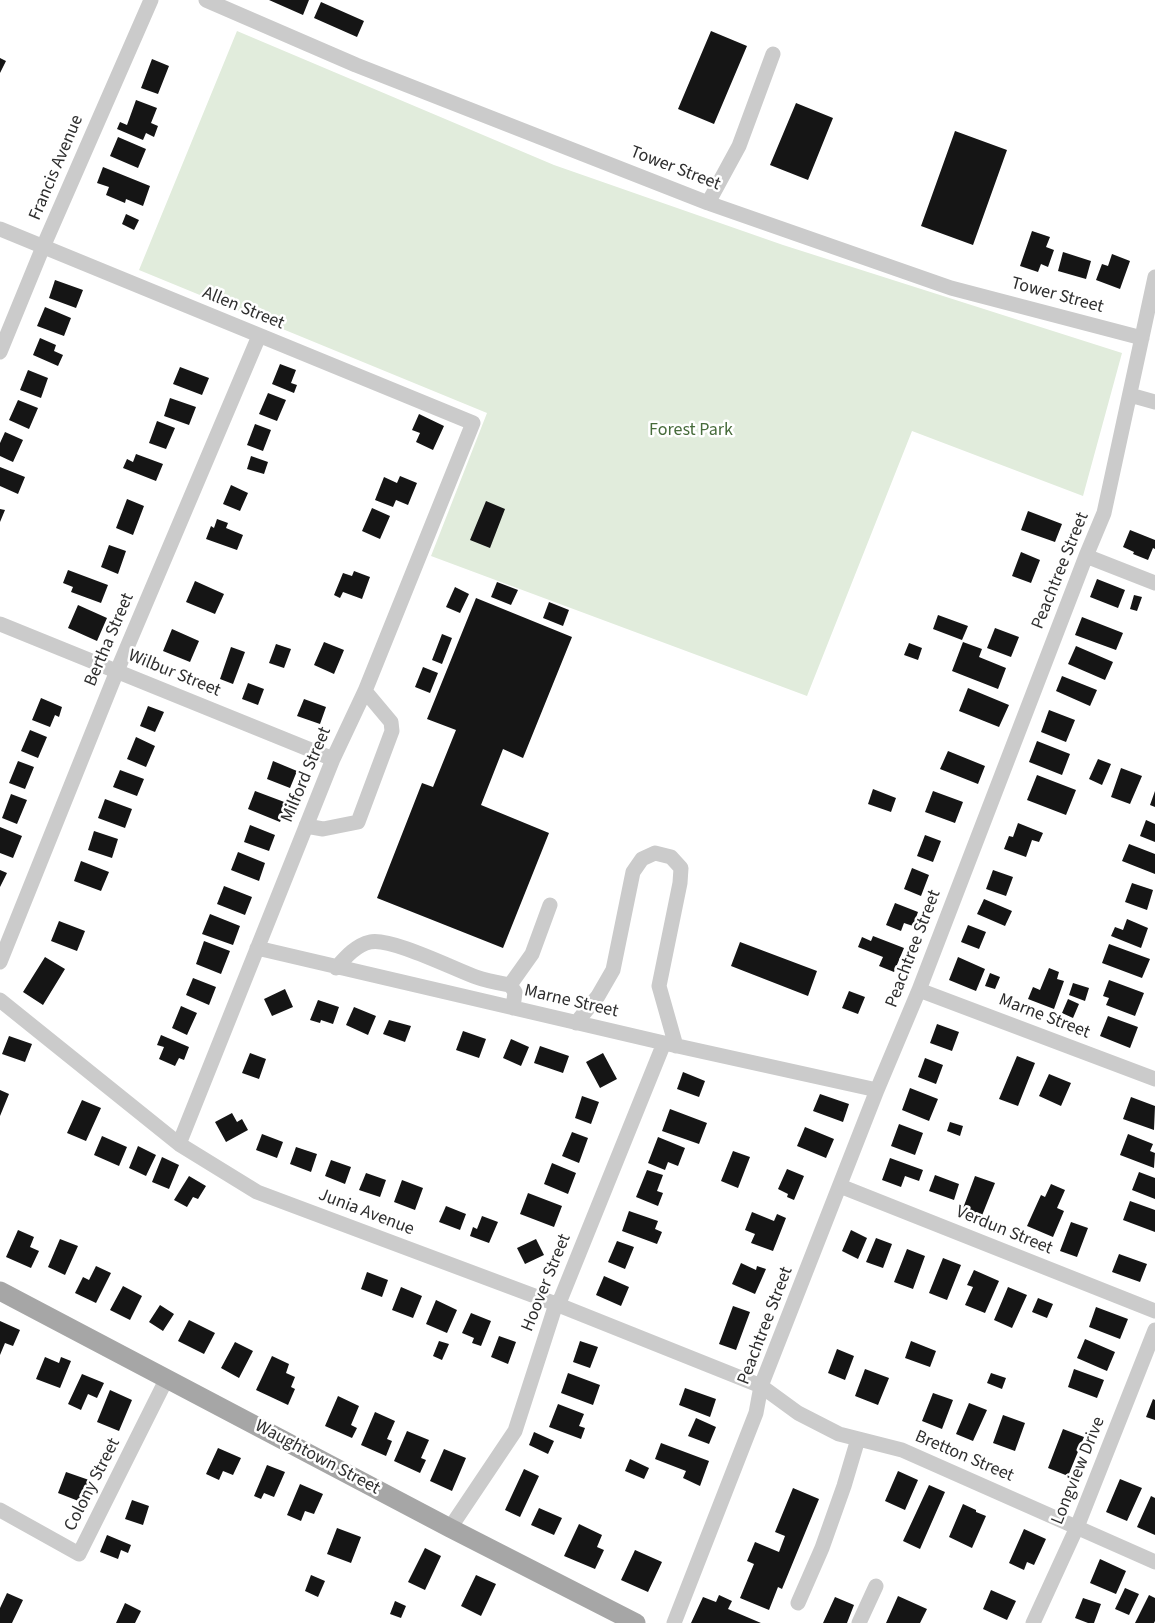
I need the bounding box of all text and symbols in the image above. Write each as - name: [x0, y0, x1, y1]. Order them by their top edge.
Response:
- street label: Francis Avenue: [25, 112, 89, 224]
- street label: Tower Street: [627, 142, 723, 196]
- street label: Tower Street: [1008, 273, 1106, 319]
- street label: Allen Street: [199, 283, 287, 335]
- park label: Forest Park: [649, 420, 733, 442]
- street label: Peachtree Street: [1028, 509, 1094, 633]
- street label: Bertha Street: [81, 590, 139, 690]
- street label: Wilbur Street: [125, 646, 223, 702]
- street label: Milford Street: [277, 724, 337, 826]
- street label: Peachtree Street: [882, 887, 946, 1011]
- street label: Marne Street: [522, 981, 620, 1023]
- street label: Marne Street: [995, 990, 1093, 1044]
- street label: Junia Avenue: [315, 1185, 417, 1241]
- street label: Verdun Street: [953, 1202, 1055, 1260]
- street label: Hoover Street: [518, 1231, 576, 1335]
- street label: Peachtree Street: [734, 1264, 798, 1388]
- street label: Longview Drive: [1048, 1414, 1110, 1528]
- street label: Waughtown Street: [251, 1416, 383, 1500]
- street label: Bretton Street: [911, 1426, 1017, 1488]
- street label: Colony Street: [60, 1435, 126, 1535]

